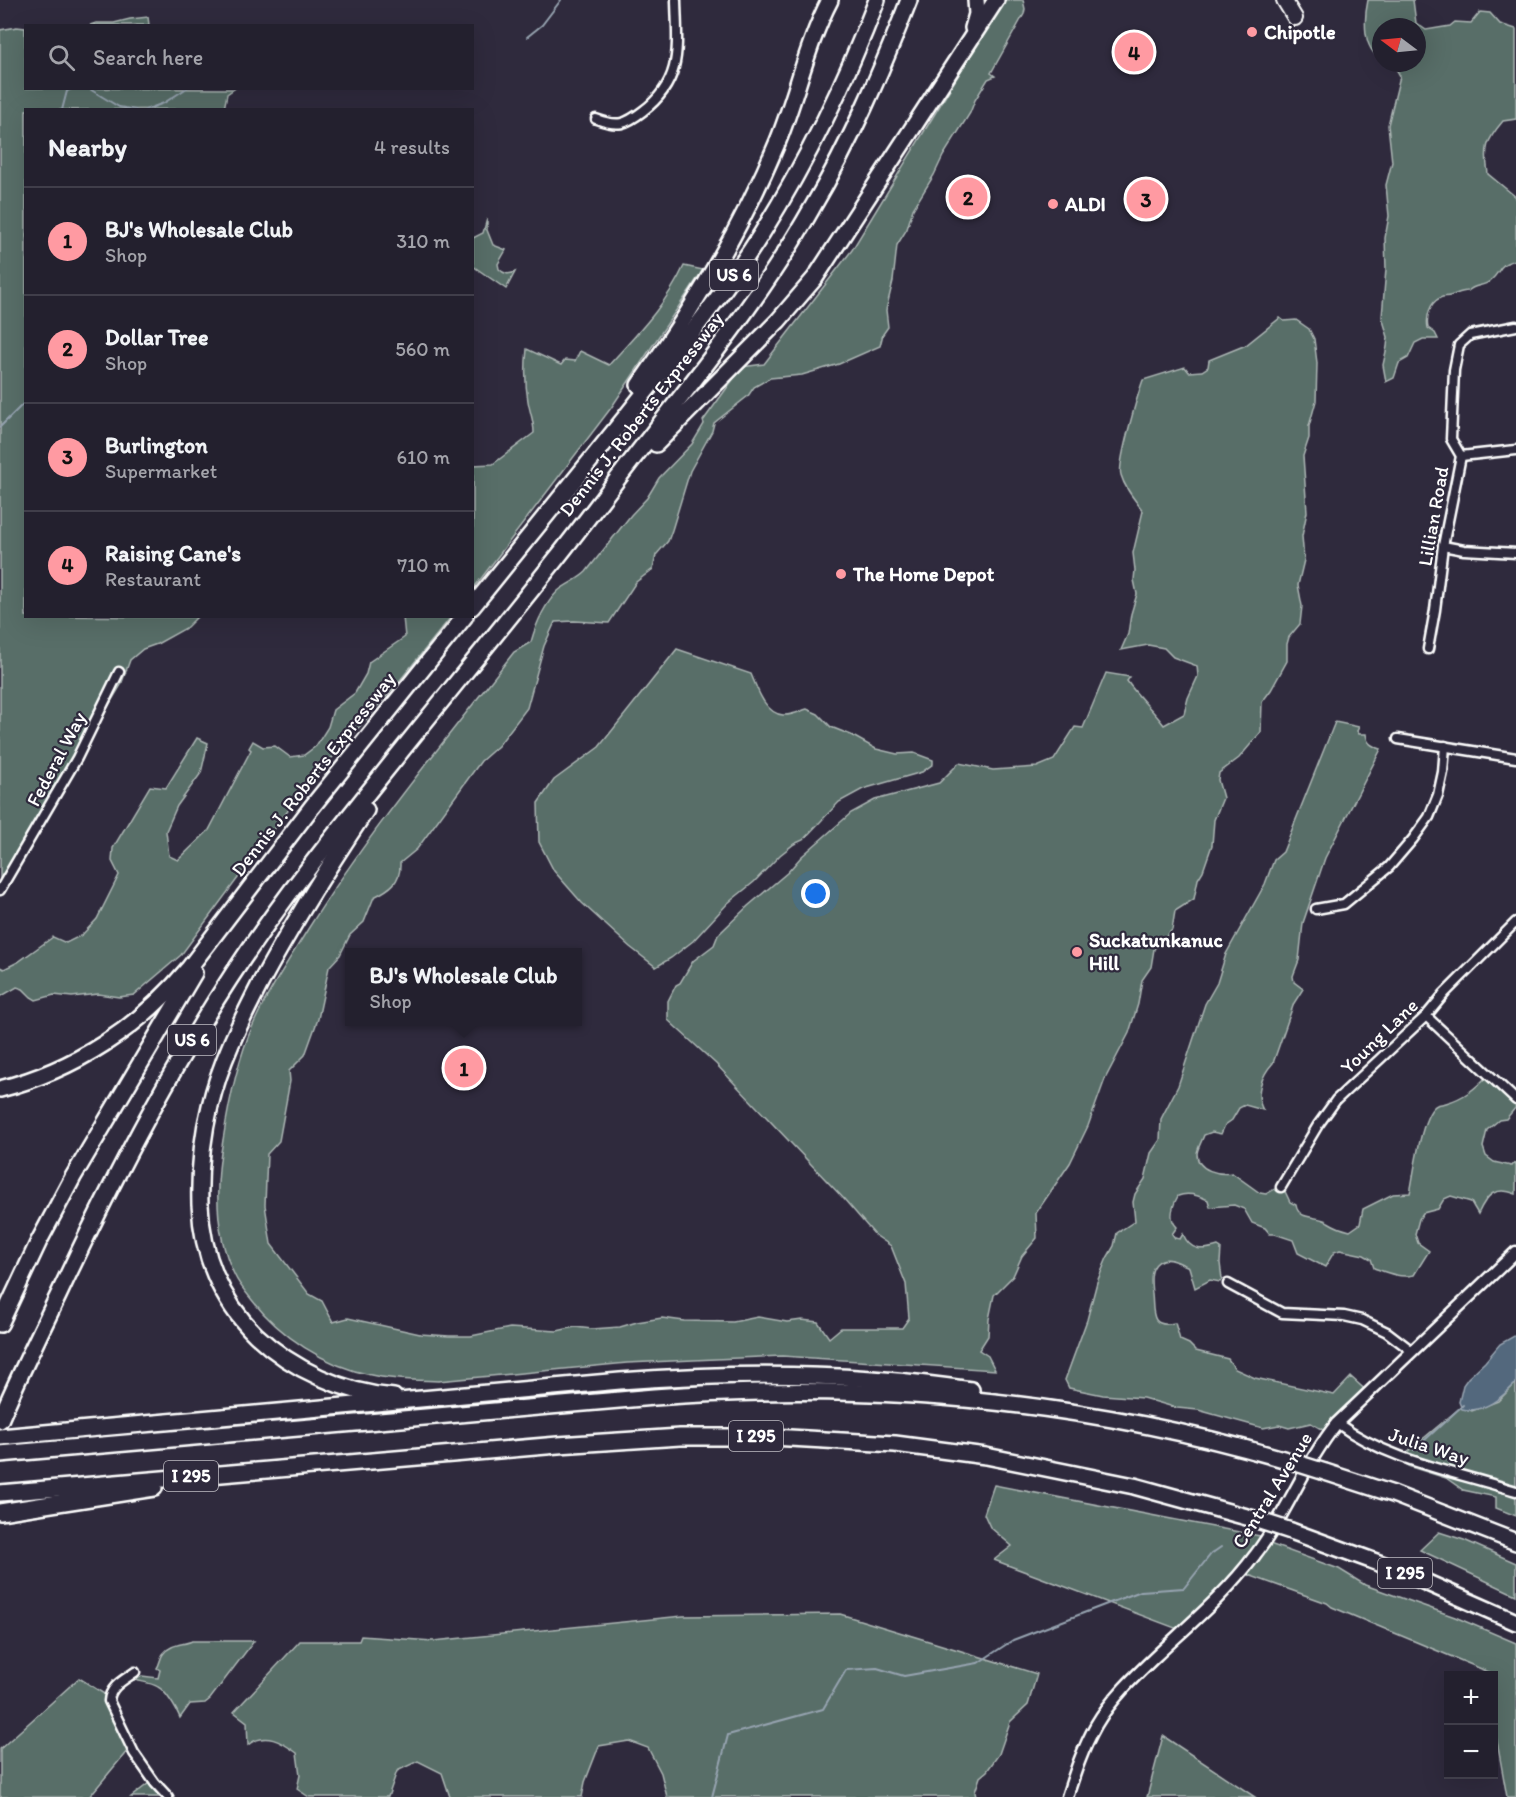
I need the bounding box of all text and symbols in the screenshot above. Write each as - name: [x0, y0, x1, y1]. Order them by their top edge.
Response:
- north arrow: [1372, 18, 1426, 72]
- place label: Chipotle: [1264, 20, 1336, 45]
- search box: [24, 24, 474, 90]
- marker: Chipotle: [1245, 25, 1259, 39]
- pin: 4: [1114, 29, 1154, 74]
- icon: search: [45, 41, 78, 74]
- text: Search here: [93, 44, 203, 71]
- text: Nearby: [48, 131, 127, 163]
- text: 4 results: [374, 135, 450, 159]
- pin: 2: [948, 174, 988, 220]
- pin: 3: [1126, 176, 1166, 222]
- place label: ALDI: [1064, 192, 1106, 216]
- marker: ALDI: [1046, 197, 1060, 211]
- text: BJ's Wholesale Club: [105, 216, 293, 243]
- text: 1: [63, 229, 72, 253]
- text: 310 m: [396, 229, 450, 253]
- text: Shop: [105, 243, 147, 267]
- road number: US 6: [710, 260, 758, 290]
- street label: Dennis J. Roberts Expressway: [554, 307, 729, 521]
- text: Dollar Tree: [105, 324, 208, 351]
- text: 2: [62, 337, 73, 361]
- text: 560 m: [395, 337, 450, 361]
- text: Shop: [105, 351, 147, 375]
- text: Burlington: [105, 432, 208, 459]
- text: 3: [62, 445, 73, 469]
- text: 610 m: [397, 445, 450, 469]
- text: Supermarket: [105, 459, 217, 483]
- street label: Lillian Road: [1412, 464, 1454, 568]
- text: Raising Cane's: [105, 540, 241, 567]
- text: 4: [61, 553, 74, 577]
- text: 710 m: [397, 553, 450, 577]
- place label: The Home Depot: [852, 562, 995, 587]
- text: Restaurant: [105, 567, 201, 591]
- marker: The Home Depot: [834, 567, 848, 581]
- street label: Dennis J. Roberts Expressway: [226, 667, 401, 881]
- street label: Federal Way: [21, 707, 91, 810]
- your location: [801, 879, 830, 908]
- place label: Suckatunkanuc Hill: [1089, 928, 1224, 975]
- marker: Suckatunkanuc Hill: [1070, 945, 1084, 959]
- popup: [345, 948, 582, 1026]
- text: BJ's Wholesale Club: [370, 962, 557, 989]
- text: Shop: [370, 989, 412, 1013]
- street label: Young Lane: [1335, 993, 1423, 1079]
- road number: US 6: [168, 1025, 216, 1055]
- pin: 1: [444, 1046, 484, 1090]
- road number: I 295: [729, 1421, 783, 1451]
- street label: Julia Way: [1386, 1422, 1473, 1470]
- street label: Central Avenue: [1227, 1427, 1317, 1553]
- road number: I 295: [164, 1461, 218, 1491]
- road number: I 295: [1378, 1558, 1432, 1588]
- map controls: [1444, 1671, 1498, 1779]
- button: +: [1444, 1671, 1498, 1725]
- button: −: [1444, 1725, 1498, 1779]

